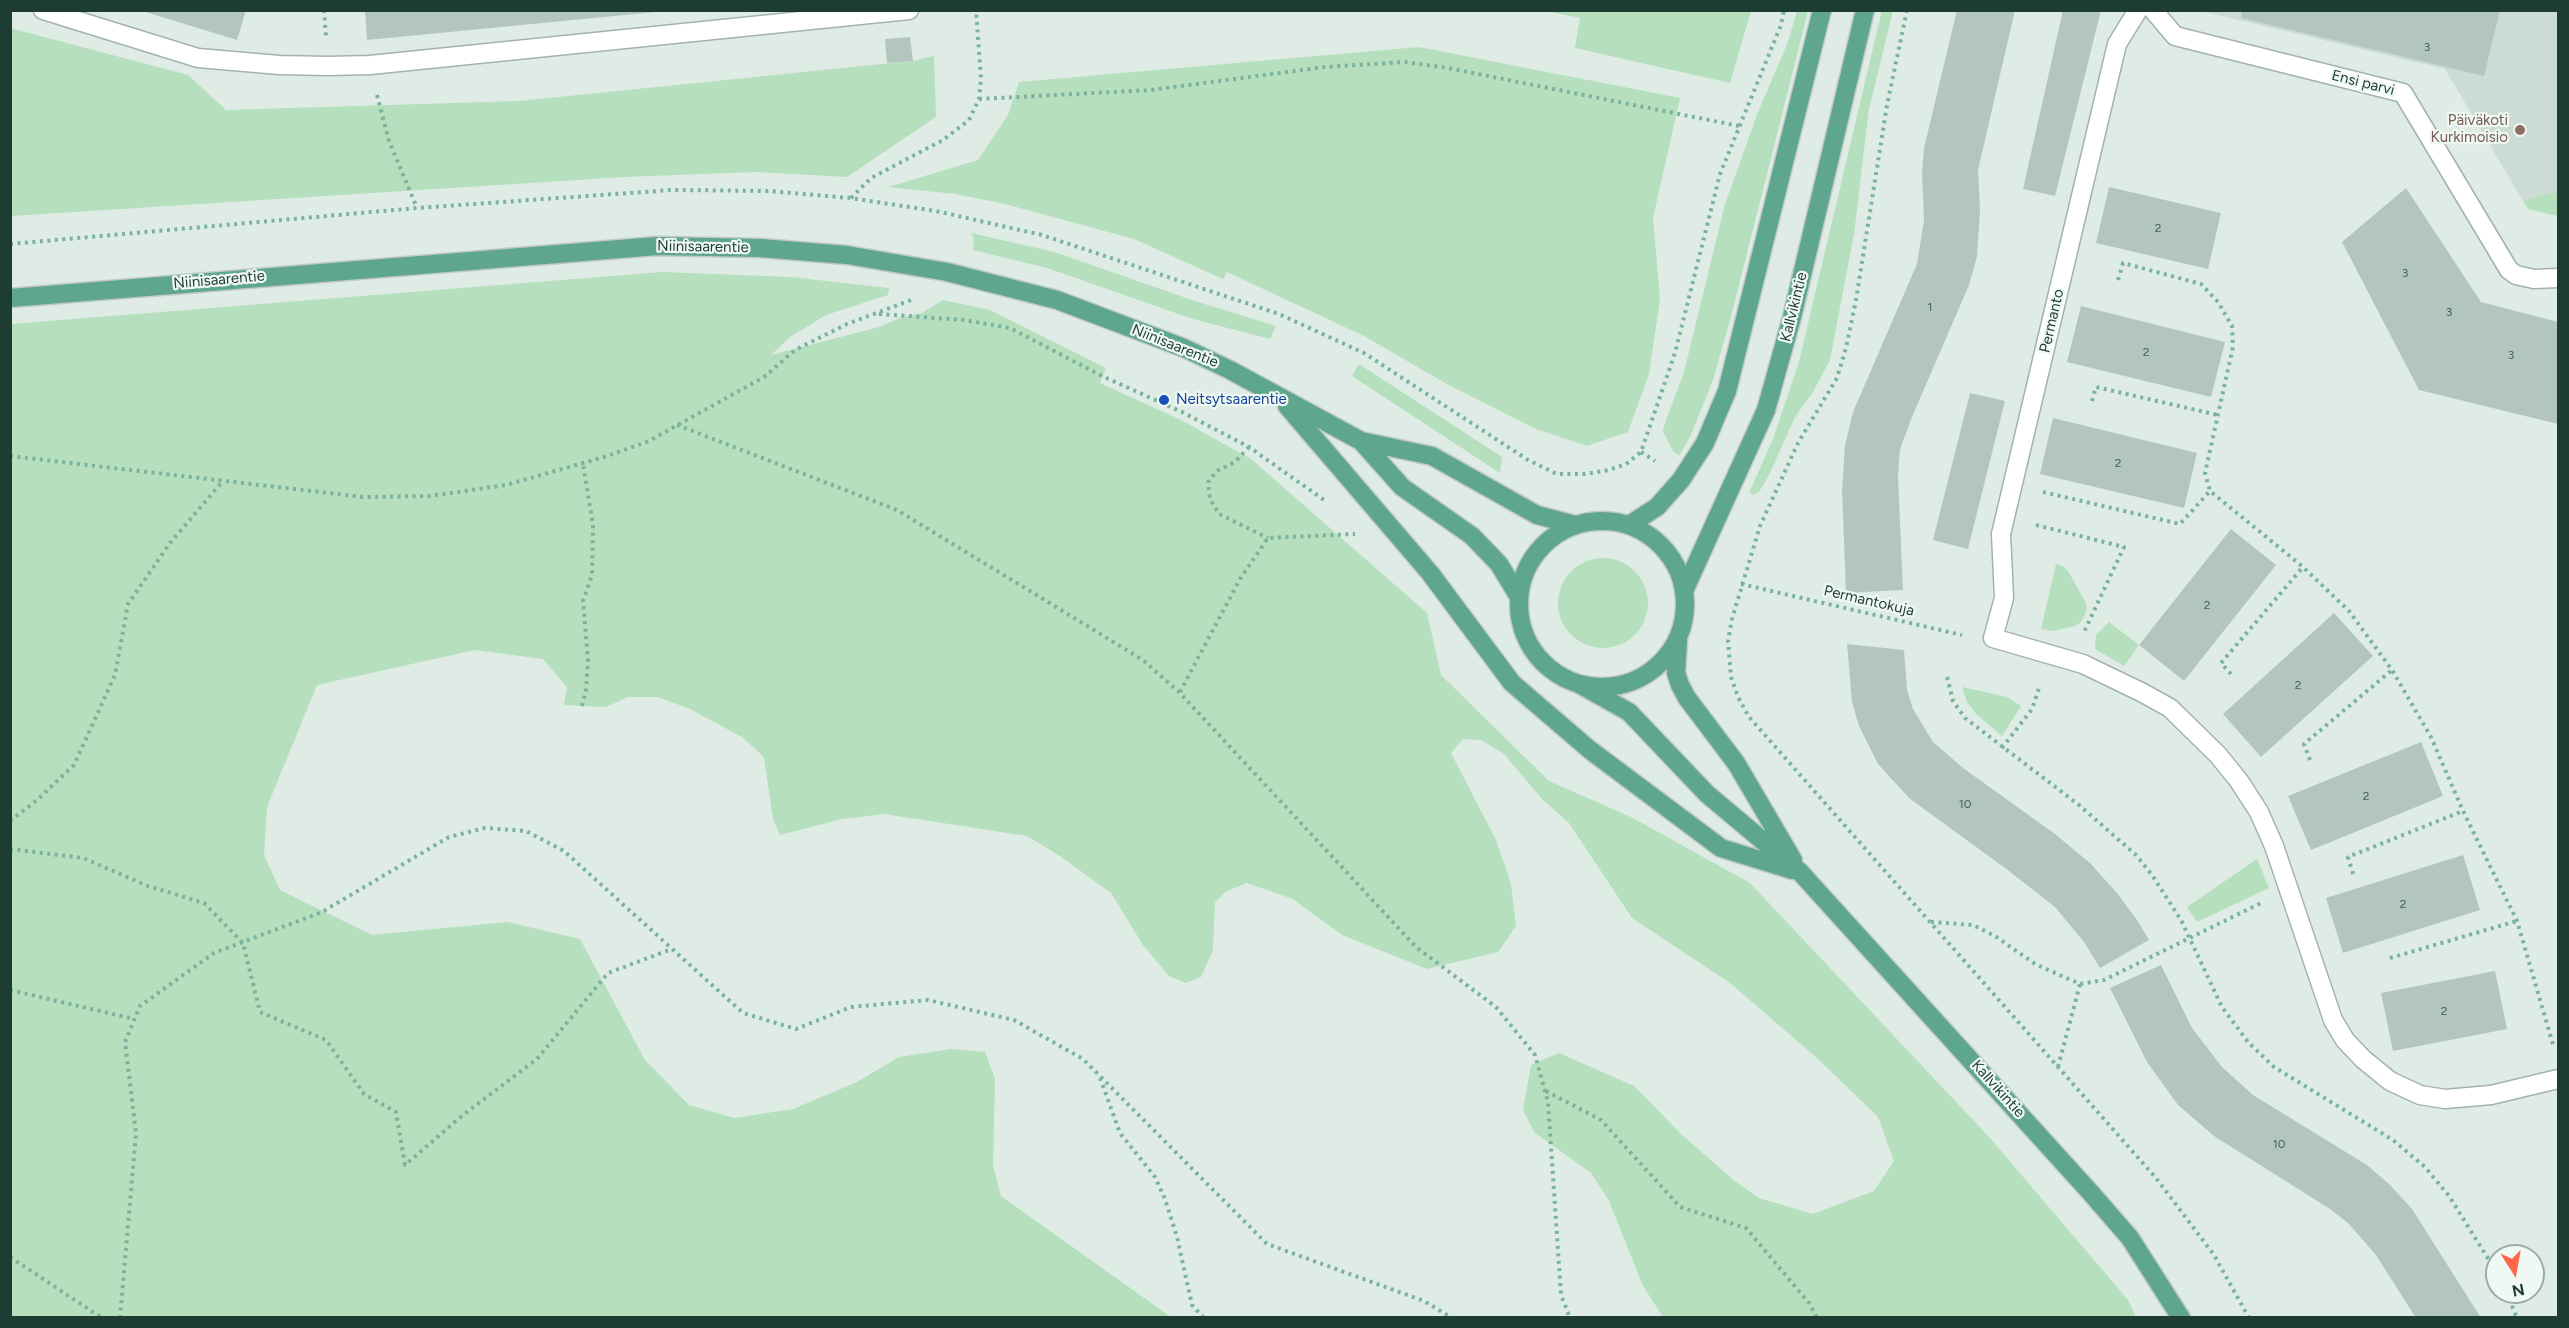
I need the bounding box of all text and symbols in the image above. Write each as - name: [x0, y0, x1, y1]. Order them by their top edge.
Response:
- house number: 3: [2424, 40, 2430, 54]
- street label: Ensi parvi: [2330, 66, 2396, 100]
- place label: Päiväkoti Kurkimoisio: [2431, 112, 2508, 147]
- marker: Päiväkoti Kurkimoisio: [2513, 123, 2527, 137]
- house number: 2: [2155, 221, 2161, 235]
- street label: Niinisaarentie: [657, 237, 749, 257]
- house number: 3: [2402, 266, 2408, 280]
- street label: Niinisaarentie: [173, 267, 265, 293]
- street label: Kallvikintie: [1777, 270, 1811, 344]
- street label: Permanto: [2036, 287, 2068, 355]
- house number: 1: [1928, 300, 1932, 314]
- house number: 3: [2446, 305, 2452, 319]
- street label: Niinisaarentie: [1129, 320, 1221, 372]
- house number: 2: [2143, 345, 2149, 359]
- house number: 3: [2508, 348, 2514, 362]
- place label: Neitsytsaarentie: [1176, 391, 1287, 409]
- marker: Neitsytsaarentie: [1157, 393, 1171, 407]
- house number: 2: [2115, 456, 2121, 470]
- street label: Permantokuja: [1822, 582, 1916, 620]
- house number: 2: [2204, 598, 2210, 612]
- house number: 2: [2295, 678, 2301, 692]
- house number: 2: [2363, 789, 2369, 803]
- house number: 10: [1959, 797, 1971, 811]
- house number: 2: [2400, 897, 2406, 911]
- house number: 2: [2441, 1004, 2447, 1018]
- street label: Kallvikintie: [1968, 1057, 2028, 1121]
- house number: 10: [2273, 1137, 2285, 1151]
- north arrow: [2485, 1244, 2545, 1304]
- text: N: [2510, 1280, 2526, 1301]

